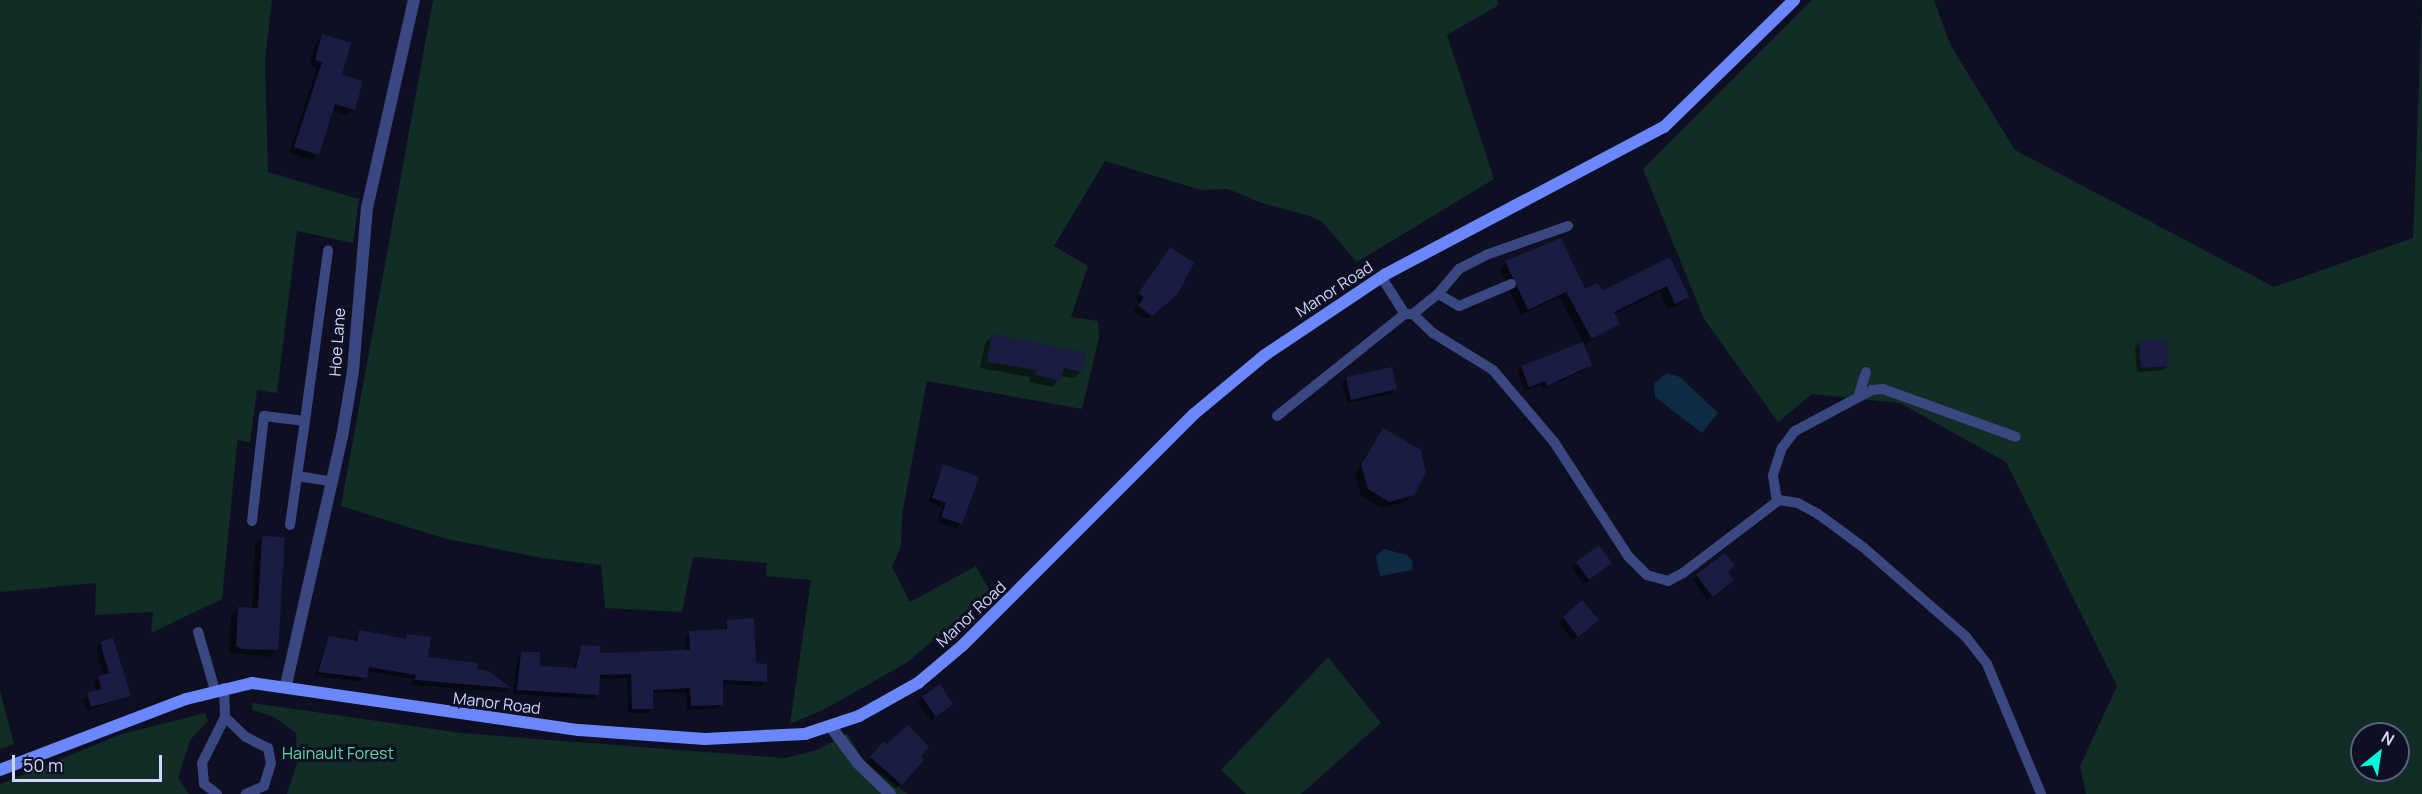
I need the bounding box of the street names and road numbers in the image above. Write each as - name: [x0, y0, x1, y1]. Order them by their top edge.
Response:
- street label: Manor Road: [1292, 257, 1376, 321]
- street label: Hoe Lane: [325, 307, 349, 377]
- street label: Manor Road: [932, 577, 1010, 651]
- street label: Manor Road: [452, 688, 542, 718]

